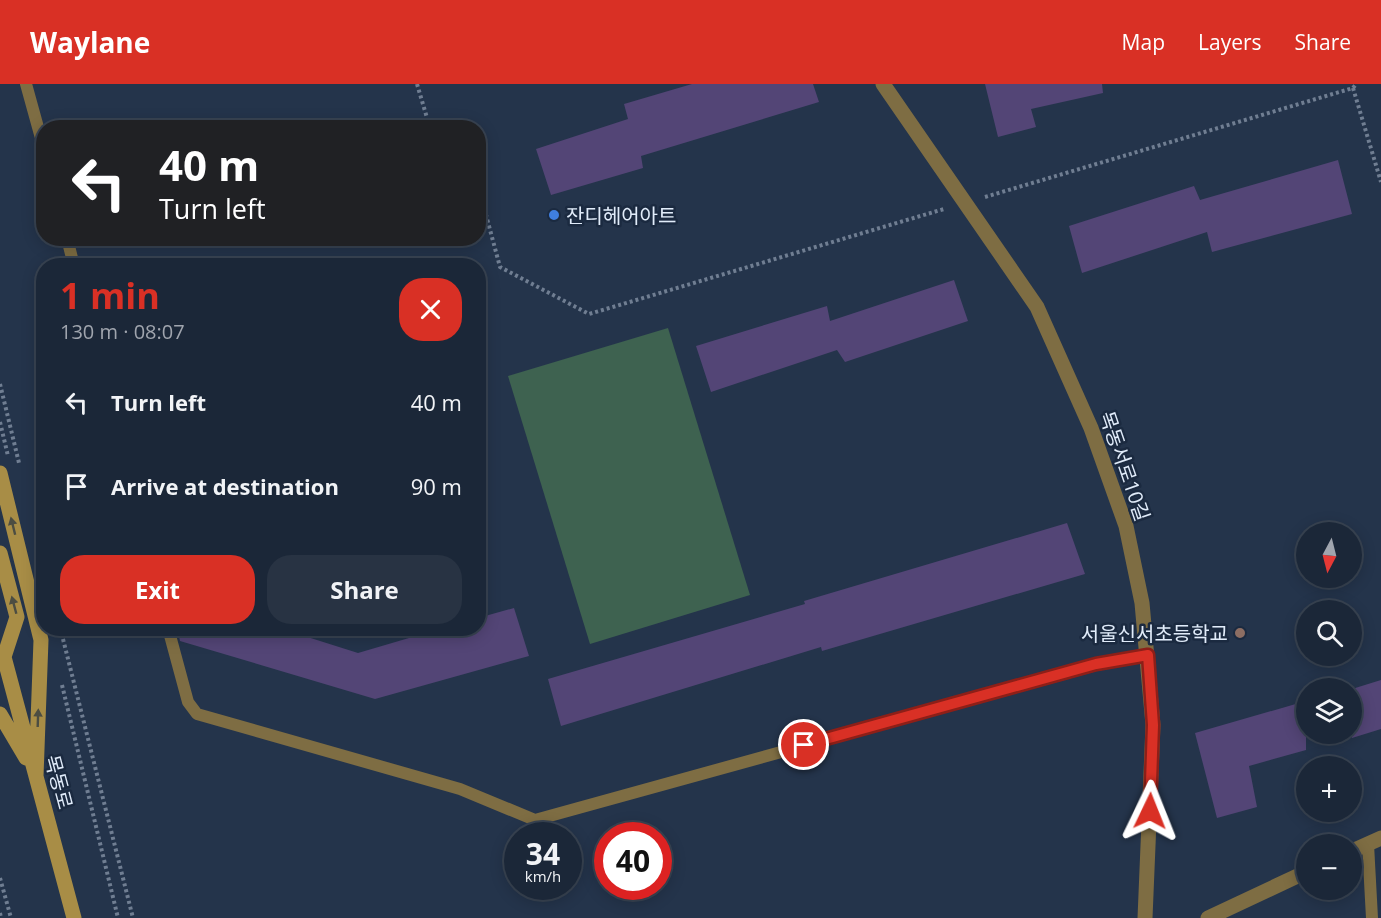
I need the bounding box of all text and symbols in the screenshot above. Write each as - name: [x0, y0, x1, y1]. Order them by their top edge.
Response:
- text: Waylane: [30, 23, 150, 61]
- text: Map: [1122, 28, 1165, 56]
- text: Layers: [1198, 28, 1262, 56]
- text: Share: [1295, 28, 1351, 56]
- text: 40 m: [159, 136, 259, 193]
- icon: left: [60, 144, 138, 222]
- text: Turn left: [159, 190, 266, 227]
- place label: 잔디헤어아트: [566, 202, 676, 229]
- marker: 잔디헤어아트: [547, 208, 561, 222]
- text: 1 min: [60, 271, 160, 320]
- button: close: [399, 278, 462, 341]
- text: 130 m · 08:07: [60, 318, 185, 345]
- icon: left: [60, 386, 93, 419]
- text: Turn left: [111, 387, 206, 417]
- text: 40 m: [411, 387, 462, 417]
- street label: 목동서로10길: [1094, 407, 1156, 525]
- icon: arrive: [60, 470, 93, 503]
- text: Arrive at destination: [111, 471, 339, 501]
- text: 90 m: [411, 471, 462, 501]
- one-way arrow: [7, 517, 17, 535]
- north arrow: [1296, 522, 1362, 588]
- map controls: [1296, 522, 1362, 900]
- button: Exit: [60, 555, 255, 624]
- button: Share: [267, 555, 462, 624]
- one-way arrow: [8, 596, 18, 614]
- button: search: [1296, 600, 1362, 666]
- place label: 서울신서초등학교: [1081, 620, 1228, 647]
- marker: 서울신서초등학교: [1233, 626, 1247, 640]
- button: layers: [1296, 678, 1362, 744]
- one-way arrow: [33, 708, 43, 727]
- pin: [778, 719, 829, 770]
- icon: arrive: [787, 728, 820, 761]
- street label: 목동로: [39, 752, 79, 812]
- button: +: [1296, 756, 1362, 822]
- position arrow: [1118, 779, 1182, 843]
- speed limit sign: 40: [594, 822, 672, 900]
- text: 34: [526, 833, 560, 874]
- button: −: [1296, 834, 1362, 900]
- text: km/h: [525, 866, 561, 886]

